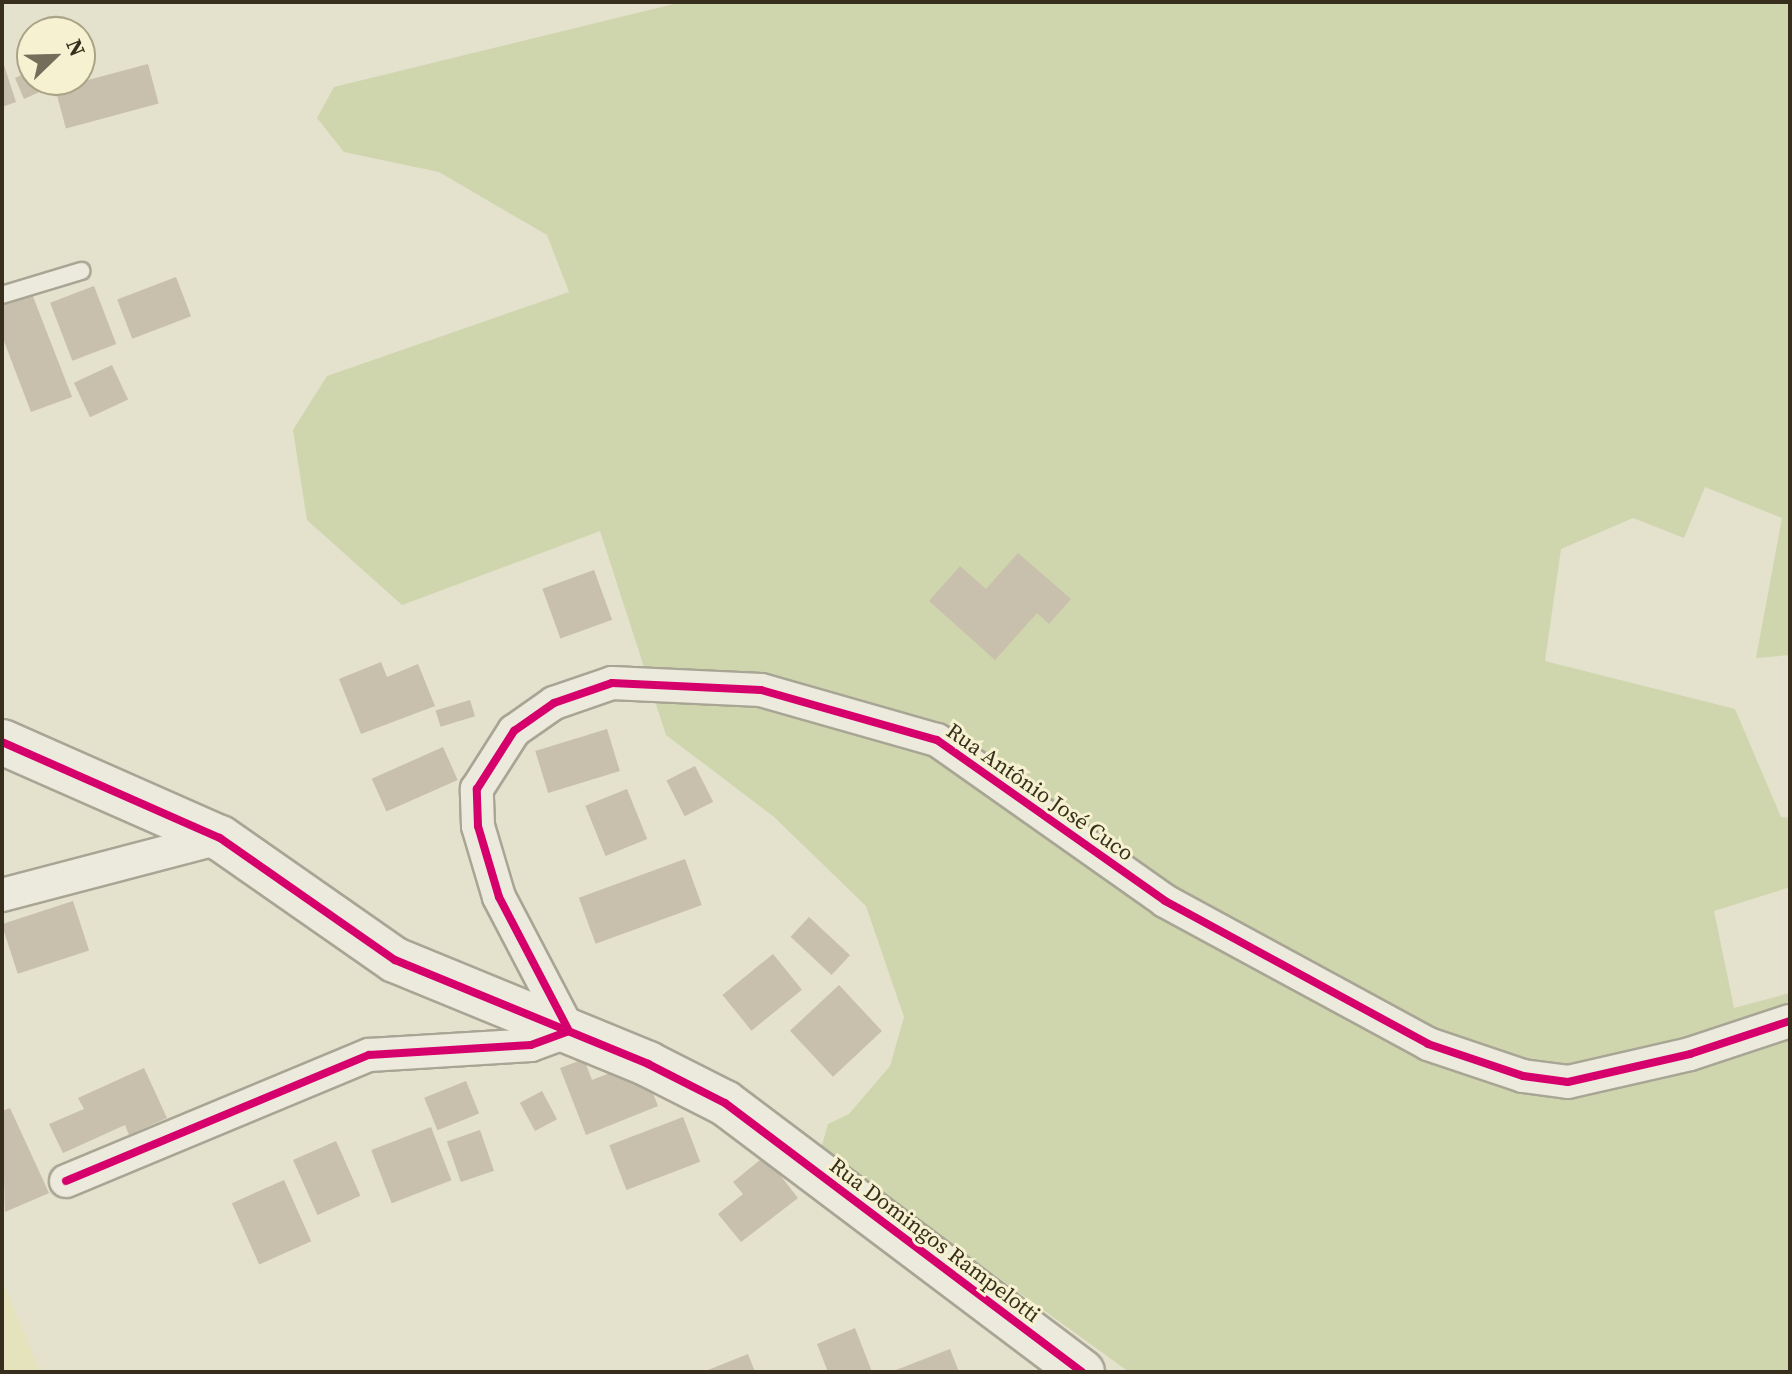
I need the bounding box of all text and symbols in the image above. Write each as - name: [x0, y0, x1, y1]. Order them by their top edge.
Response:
- north arrow: [16, 16, 96, 96]
- text: N: [59, 34, 93, 61]
- street label: Rua Antônio José Cuco: [941, 717, 1139, 867]
- street label: Rua Domingos Rampelotti: [825, 1152, 1045, 1328]

